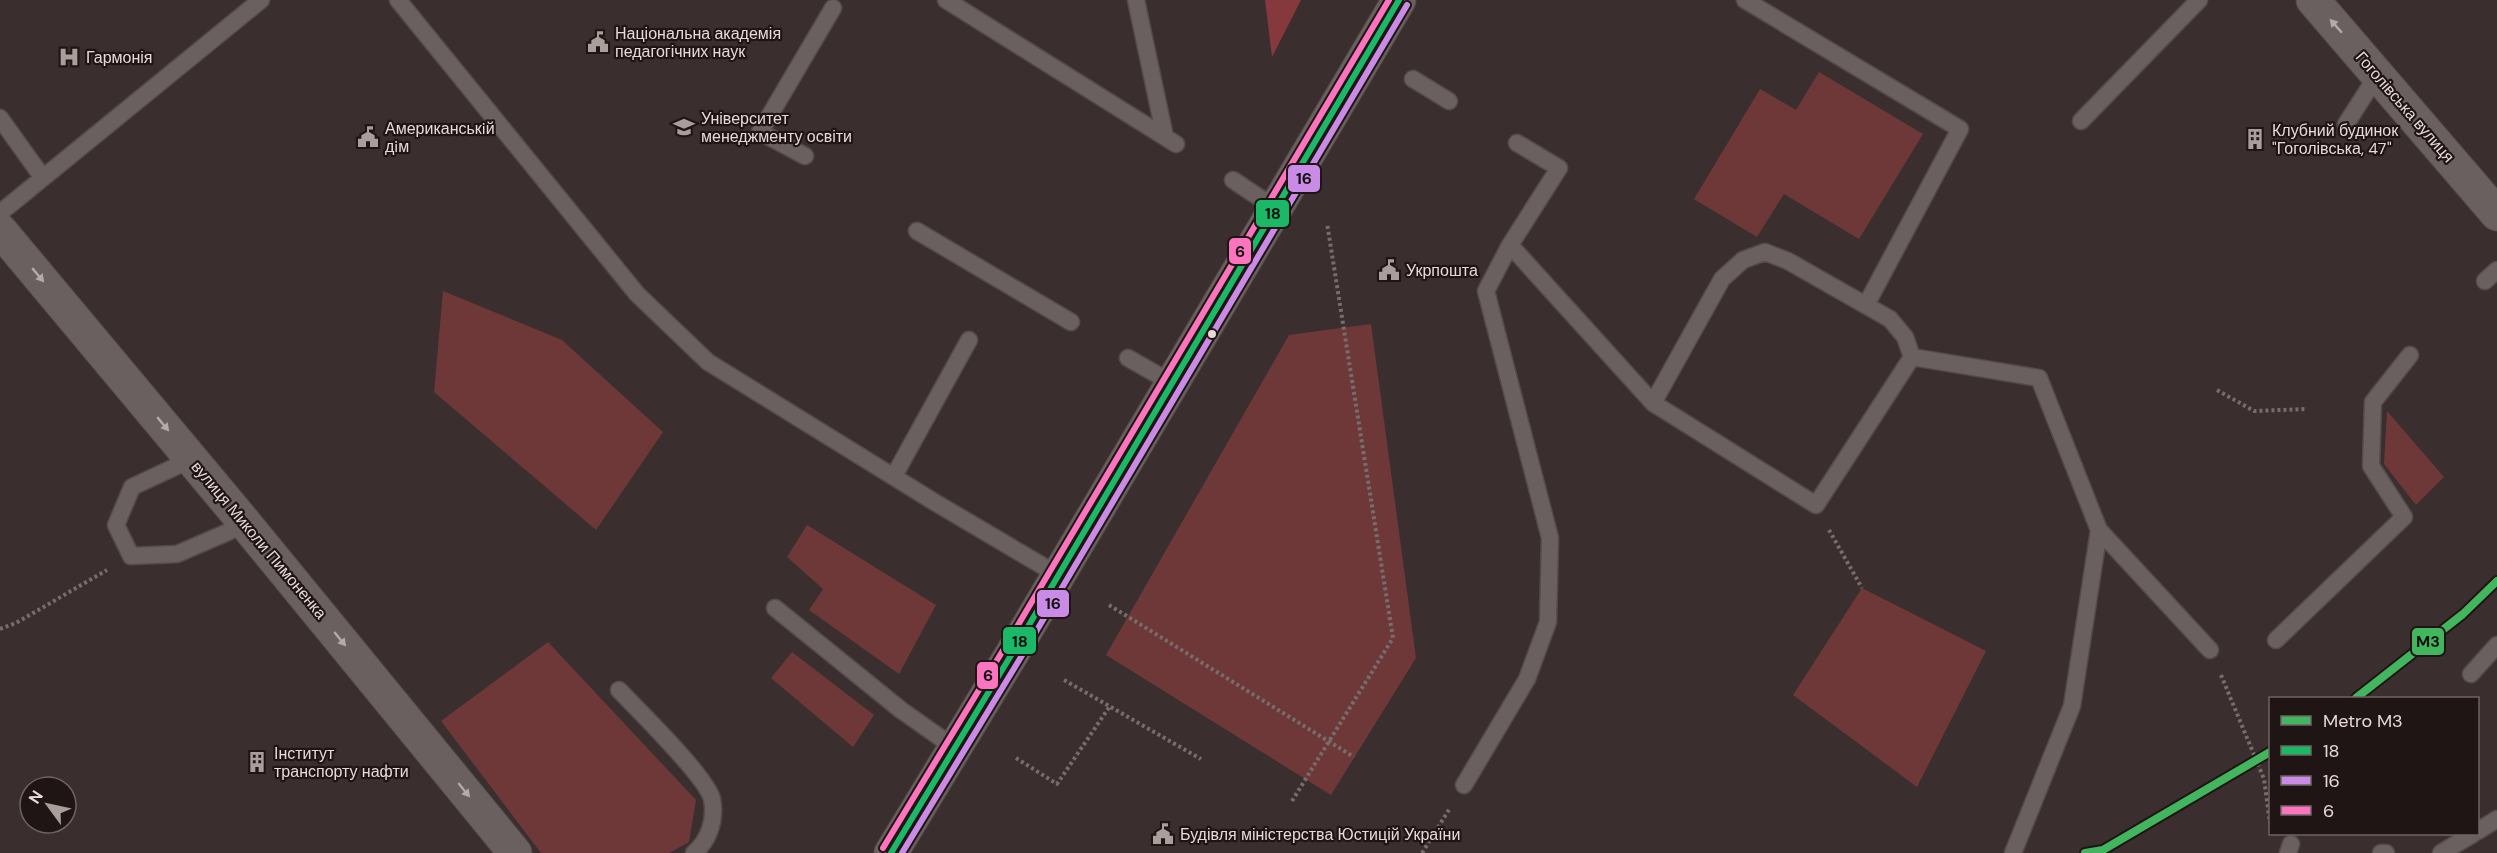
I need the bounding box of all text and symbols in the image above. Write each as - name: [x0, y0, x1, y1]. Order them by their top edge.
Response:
- one-way arrow: [2330, 19, 2343, 34]
- place label: Національна академія педагогічних наук: [615, 23, 781, 62]
- public building icon: Національна академія педагогічних наук: [586, 30, 610, 54]
- hospital icon: Гармонія: [57, 45, 81, 69]
- place label: Гармонія: [86, 47, 153, 68]
- street label: Гоголівська вулиця: [2351, 47, 2459, 167]
- place label: Університет менеджменту освіти: [701, 108, 852, 147]
- school or university icon: Університет менеджменту освіти: [672, 115, 696, 139]
- place label: Американськiй дiм: [385, 118, 495, 157]
- place label: Клубний будинок "Гоголівська, 47": [2272, 120, 2399, 159]
- public building icon: Американськiй дiм: [356, 125, 380, 149]
- building icon: Клубний будинок "Гоголівська, 47": [2243, 127, 2267, 151]
- line badge: 16: [1287, 164, 1321, 193]
- text: 16: [1296, 168, 1312, 189]
- line badge: 18: [1255, 199, 1290, 228]
- text: 18: [1265, 203, 1281, 224]
- line badge: 6: [1228, 237, 1252, 265]
- text: 6: [1235, 241, 1245, 262]
- public building icon: Укрпошта: [1377, 258, 1401, 282]
- place label: Укрпошта: [1406, 260, 1478, 281]
- one-way arrow: [31, 267, 44, 283]
- unlabelled marker: [1206, 328, 1218, 340]
- one-way arrow: [156, 416, 169, 432]
- street label: вулиця Миколи Пимоненка: [187, 457, 331, 623]
- line badge: 16: [1036, 589, 1070, 618]
- text: 16: [1045, 593, 1061, 614]
- line badge: 18: [1002, 626, 1037, 655]
- line badge: M3: [2411, 627, 2445, 656]
- one-way arrow: [334, 631, 347, 647]
- text: 18: [1012, 631, 1028, 652]
- text: M3: [2416, 631, 2440, 652]
- line badge: 6: [976, 661, 999, 690]
- text: 6: [983, 665, 993, 686]
- legend: [2269, 697, 2479, 835]
- text: Metro M3: [2323, 709, 2403, 733]
- text: 18: [2323, 739, 2340, 763]
- place label: Інститут транспорту нафти: [274, 743, 409, 782]
- building icon: Інститут транспорту нафти: [245, 750, 269, 774]
- text: 16: [2323, 769, 2340, 793]
- north arrow: [18, 775, 78, 835]
- one-way arrow: [457, 782, 470, 797]
- text: N: [24, 786, 48, 808]
- text: 6: [2323, 799, 2334, 823]
- public building icon: Будівля міністерства Юстицій України: [1151, 822, 1175, 846]
- place label: Будівля міністерства Юстицій України: [1180, 824, 1460, 845]

